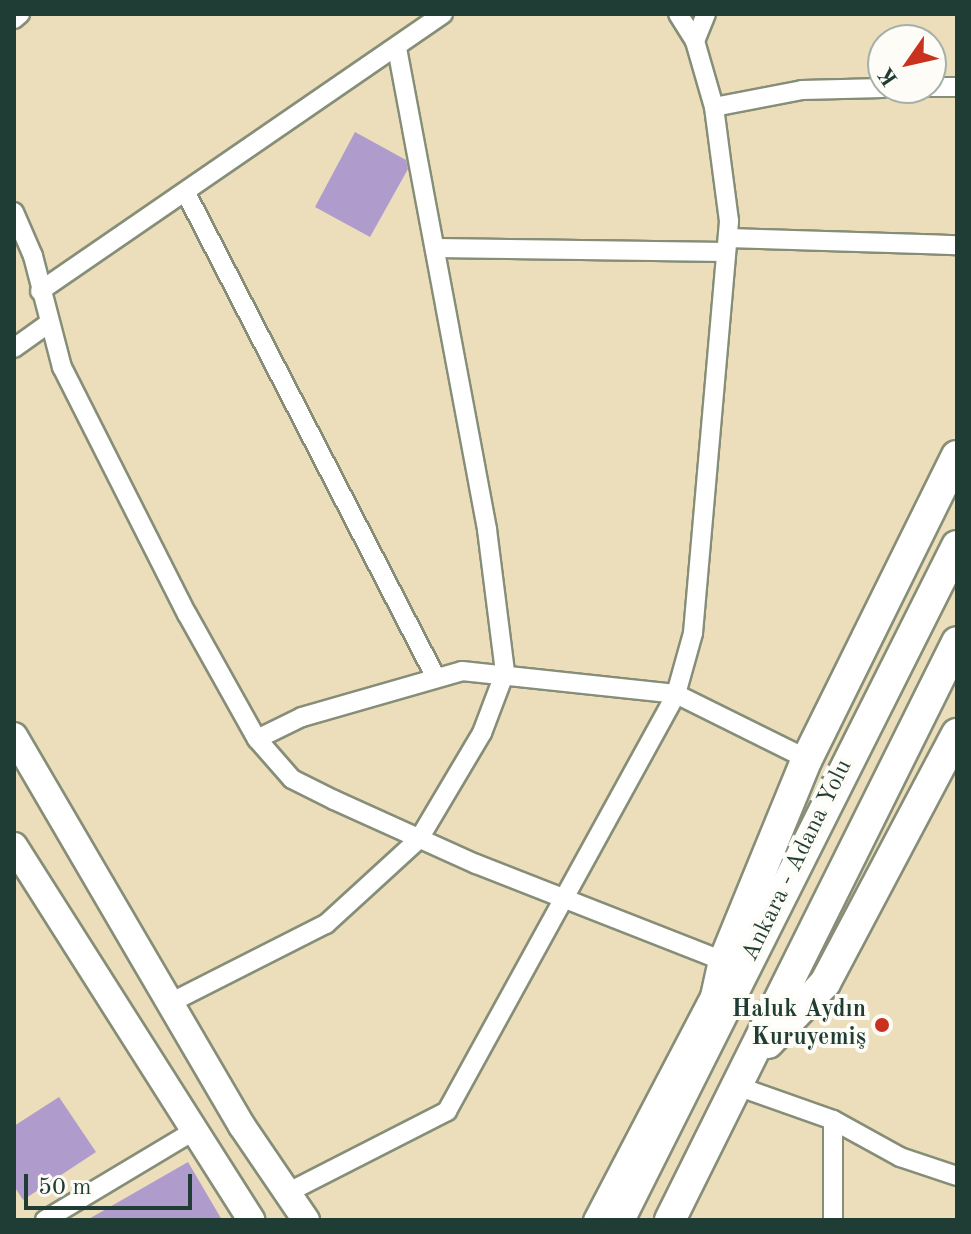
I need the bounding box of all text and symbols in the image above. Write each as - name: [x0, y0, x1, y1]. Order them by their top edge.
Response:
- north arrow: [867, 24, 947, 104]
- text: K: [875, 63, 903, 89]
- street label: Ankara - Adana Yolu: [737, 755, 859, 967]
- place label: Haluk Aydın Kuruyemiş: [731, 997, 866, 1053]
- marker: Haluk Aydın Kuruyemiş: [873, 1016, 891, 1034]
- scale bar: [28, 1158, 196, 1208]
- text: 50 m: [38, 1176, 92, 1200]

